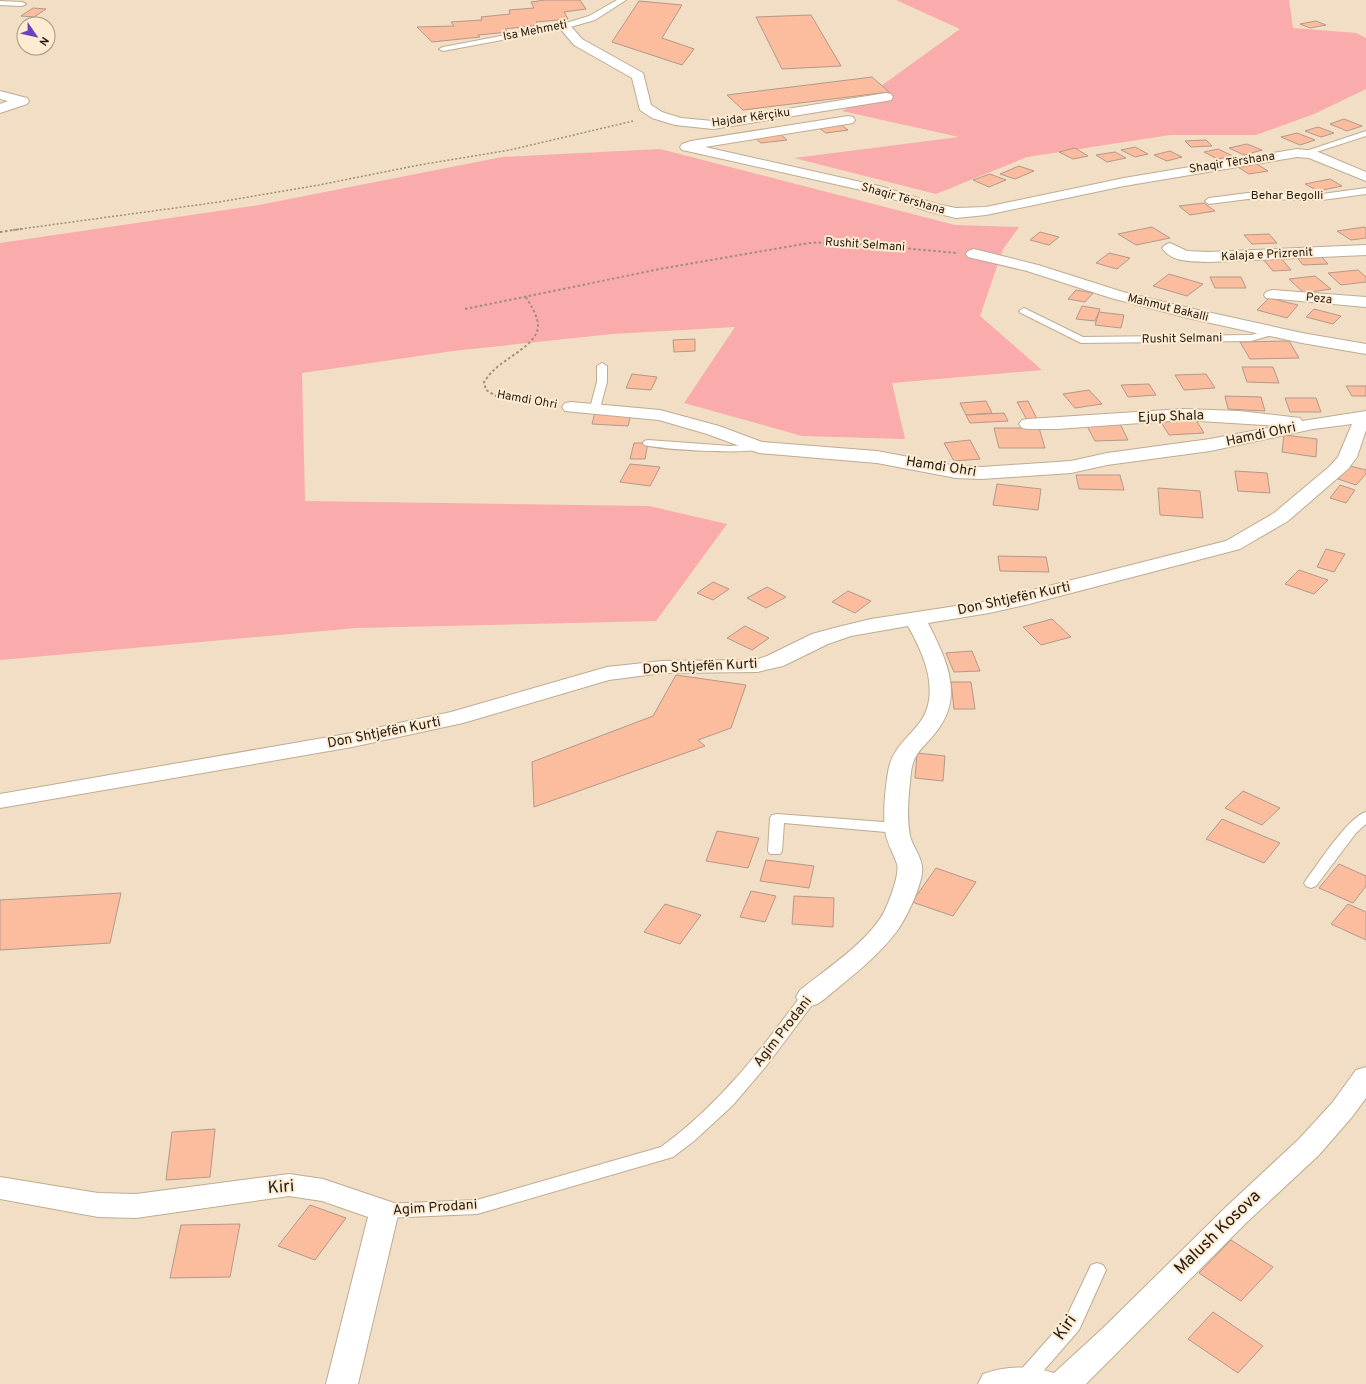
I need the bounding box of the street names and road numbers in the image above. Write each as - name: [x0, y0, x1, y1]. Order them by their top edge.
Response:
- street label: Isa Mehmeti: [502, 17, 568, 45]
- street label: Hajdar Kërçiku: [711, 105, 791, 131]
- street label: Shaqir Tërshana: [1188, 148, 1276, 178]
- street label: Shaqir Tërshana: [859, 179, 947, 219]
- street label: Behar Begolli: [1251, 188, 1323, 204]
- street label: Rushit Selmani: [824, 234, 906, 256]
- street label: Kalaja e Prizrenit: [1221, 245, 1313, 265]
- street label: Mahmut Bakalli: [1126, 290, 1210, 326]
- street label: Peza: [1305, 290, 1333, 308]
- street label: Rushit Selmani: [1142, 330, 1222, 348]
- street label: Hamdi Ohri: [496, 387, 558, 413]
- street label: Ejup Shala: [1138, 407, 1204, 427]
- street label: Hamdi Ohri: [1225, 419, 1297, 451]
- street label: Hamdi Ohri: [905, 453, 977, 481]
- street label: Don Shtjefën Kurti: [956, 579, 1072, 619]
- street label: Don Shtjefën Kurti: [642, 656, 758, 678]
- street label: Don Shtjefën Kurti: [326, 714, 442, 752]
- street label: Agim Prodani: [750, 993, 816, 1071]
- street label: Kiri: [267, 1176, 295, 1200]
- street label: Malush Kosova: [1170, 1186, 1266, 1280]
- street label: Agim Prodani: [392, 1197, 478, 1219]
- street label: Kiri: [1049, 1311, 1083, 1345]

